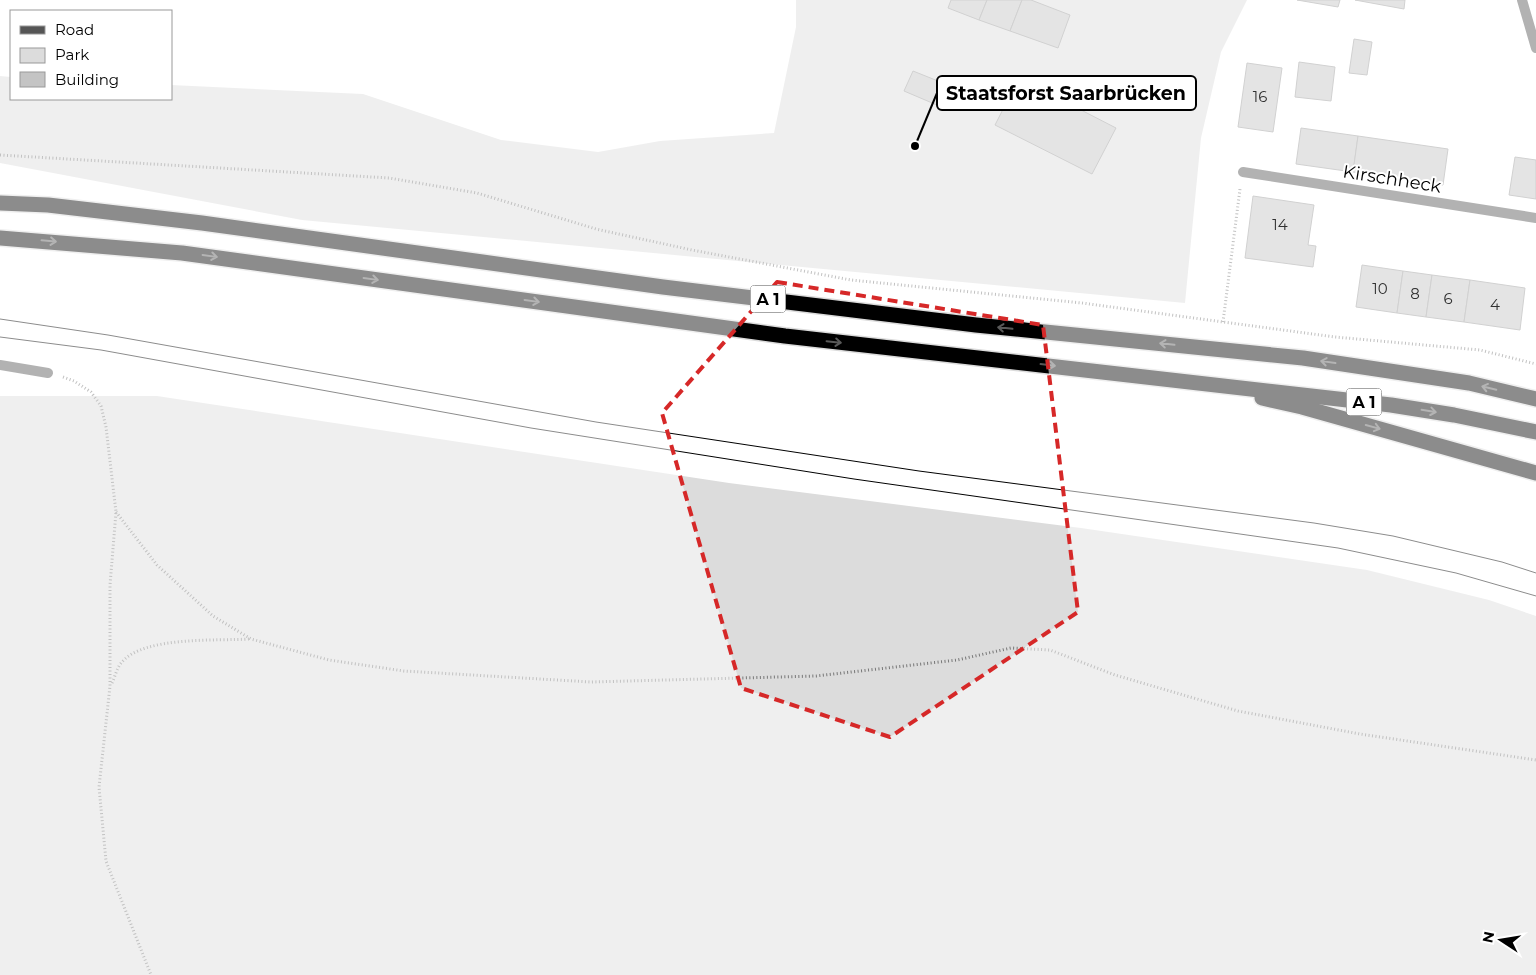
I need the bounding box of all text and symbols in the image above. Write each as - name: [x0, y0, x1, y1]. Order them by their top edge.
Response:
- legend: [10, 10, 172, 100]
- text: Road: [55, 20, 94, 39]
- text: Park: [55, 45, 89, 64]
- text: Building: [55, 70, 119, 89]
- callout: Staatsforst Saarbrücken: [937, 76, 1196, 110]
- text: Staatsforst Saarbrücken: [946, 82, 1186, 105]
- house number: 16: [1253, 87, 1267, 106]
- street label: Kirschheck: [1341, 160, 1443, 198]
- house number: 14: [1272, 215, 1288, 234]
- one-way arrow: [40, 236, 56, 245]
- one-way arrow: [202, 252, 218, 262]
- one-way arrow: [363, 274, 379, 284]
- house number: 10: [1372, 279, 1388, 298]
- house number: 8: [1410, 284, 1420, 303]
- road number: A 1: [750, 286, 786, 312]
- house number: 6: [1443, 289, 1453, 308]
- house number: 4: [1490, 295, 1500, 314]
- one-way arrow: [524, 296, 540, 306]
- one-way arrow: [997, 323, 1013, 333]
- one-way arrow: [826, 337, 842, 347]
- one-way arrow: [1159, 339, 1175, 349]
- one-way arrow: [1321, 356, 1337, 366]
- one-way arrow: [1039, 360, 1055, 370]
- one-way arrow: [1481, 383, 1497, 392]
- road number: A 1: [1346, 388, 1382, 416]
- one-way arrow: [1421, 406, 1437, 416]
- one-way arrow: [1364, 423, 1380, 432]
- north arrow: [1476, 915, 1526, 965]
- text: N: [1478, 930, 1498, 945]

